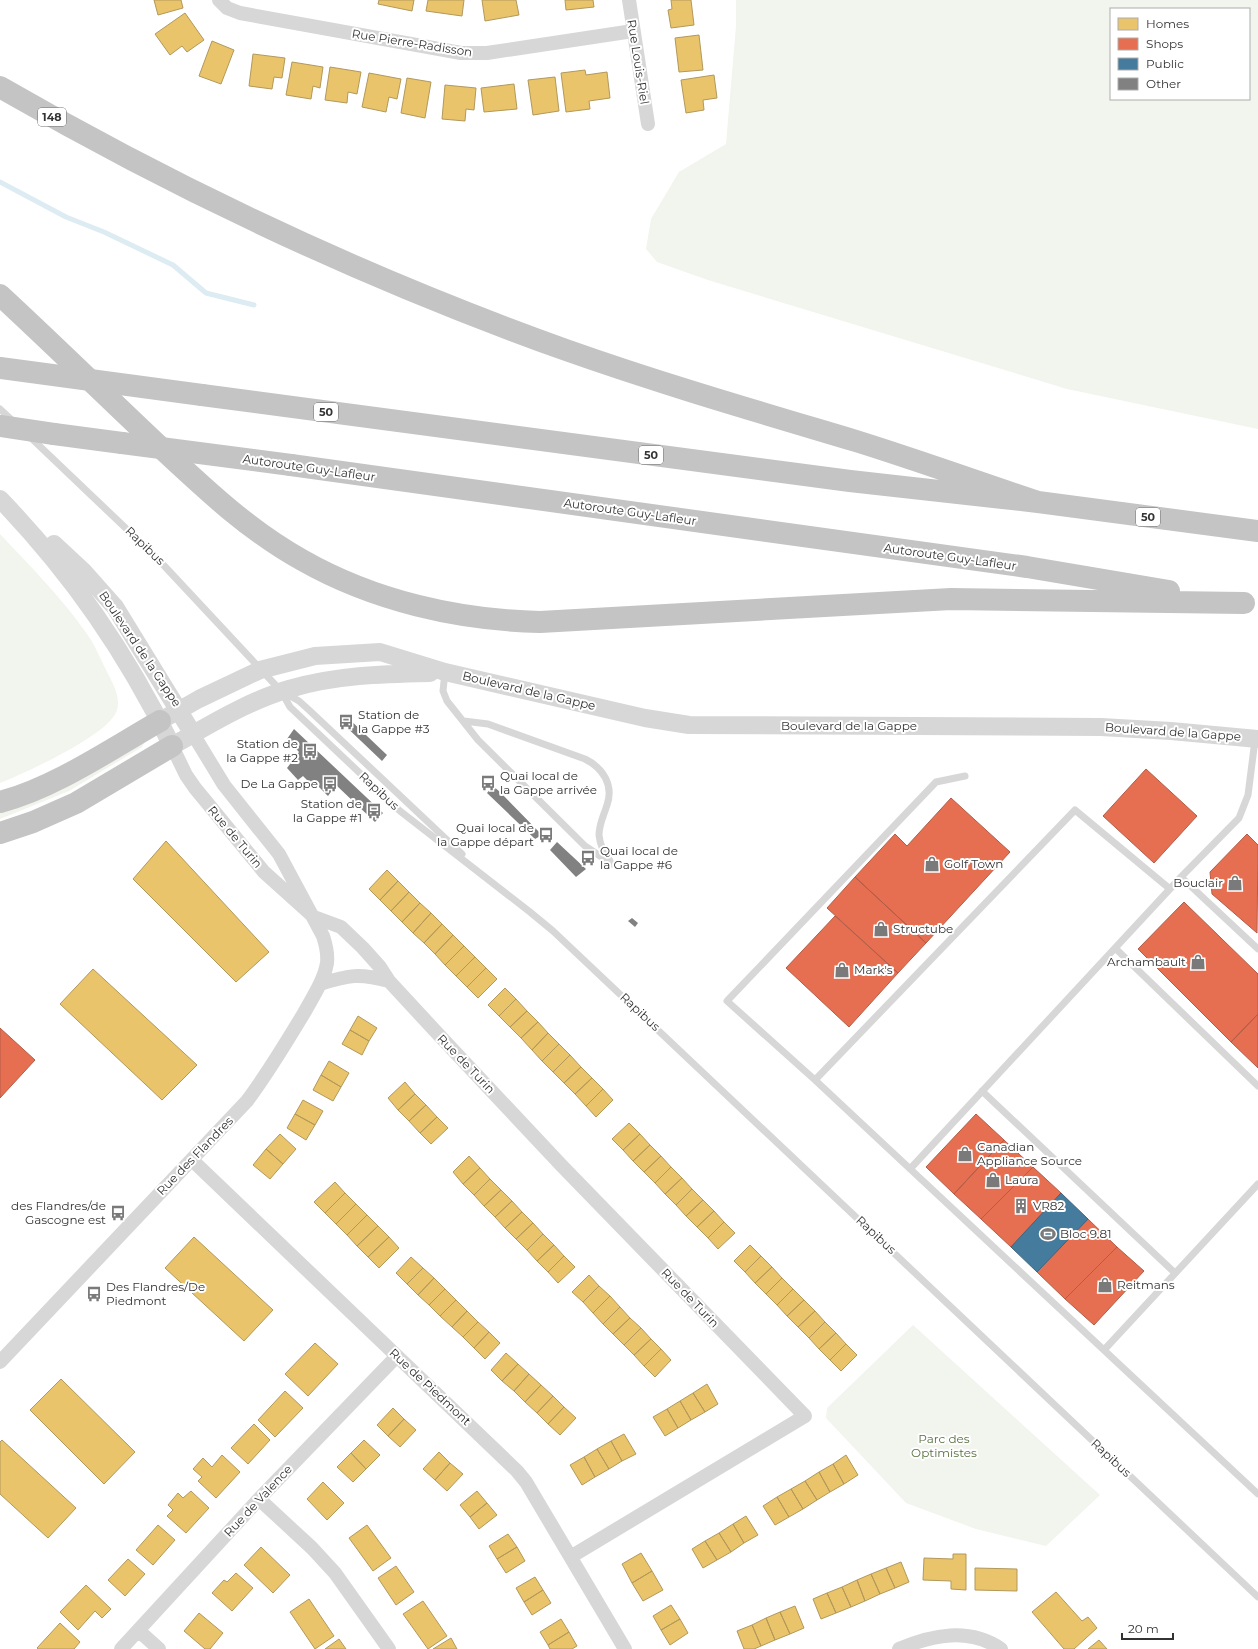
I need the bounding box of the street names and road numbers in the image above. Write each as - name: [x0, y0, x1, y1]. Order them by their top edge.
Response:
- street label: Rue Louis-Riel: [624, 18, 653, 105]
- street label: Rue Pierre-Radisson: [351, 26, 473, 59]
- road number: 148: [38, 108, 66, 126]
- road number: 50: [314, 403, 338, 421]
- road number: 50: [639, 446, 663, 464]
- street label: Autoroute Guy-Lafleur: [242, 451, 377, 484]
- street label: Autoroute Guy-Lafleur: [563, 495, 698, 528]
- road number: 50: [1136, 508, 1160, 526]
- street label: Rapibus: [122, 523, 168, 568]
- street label: Autoroute Guy-Lafleur: [883, 540, 1018, 573]
- street label: Boulevard de la Gappe: [96, 588, 185, 709]
- street label: Boulevard de la Gappe: [461, 668, 597, 713]
- street label: Boulevard de la Gappe: [781, 718, 917, 733]
- street label: Boulevard de la Gappe: [1105, 719, 1241, 744]
- street label: Rapibus: [356, 768, 403, 813]
- street label: Rue de Turin: [205, 803, 266, 871]
- street label: Rapibus: [617, 989, 664, 1034]
- street label: Rue de Turin: [434, 1031, 498, 1096]
- street label: Rue des Flandres: [153, 1113, 236, 1198]
- street label: Rapibus: [853, 1212, 900, 1257]
- street label: Rue de Turin: [658, 1265, 722, 1330]
- street label: Rue de Piedmont: [386, 1345, 474, 1428]
- street label: Rapibus: [1088, 1435, 1135, 1480]
- street label: Rue de Valence: [220, 1462, 295, 1540]

